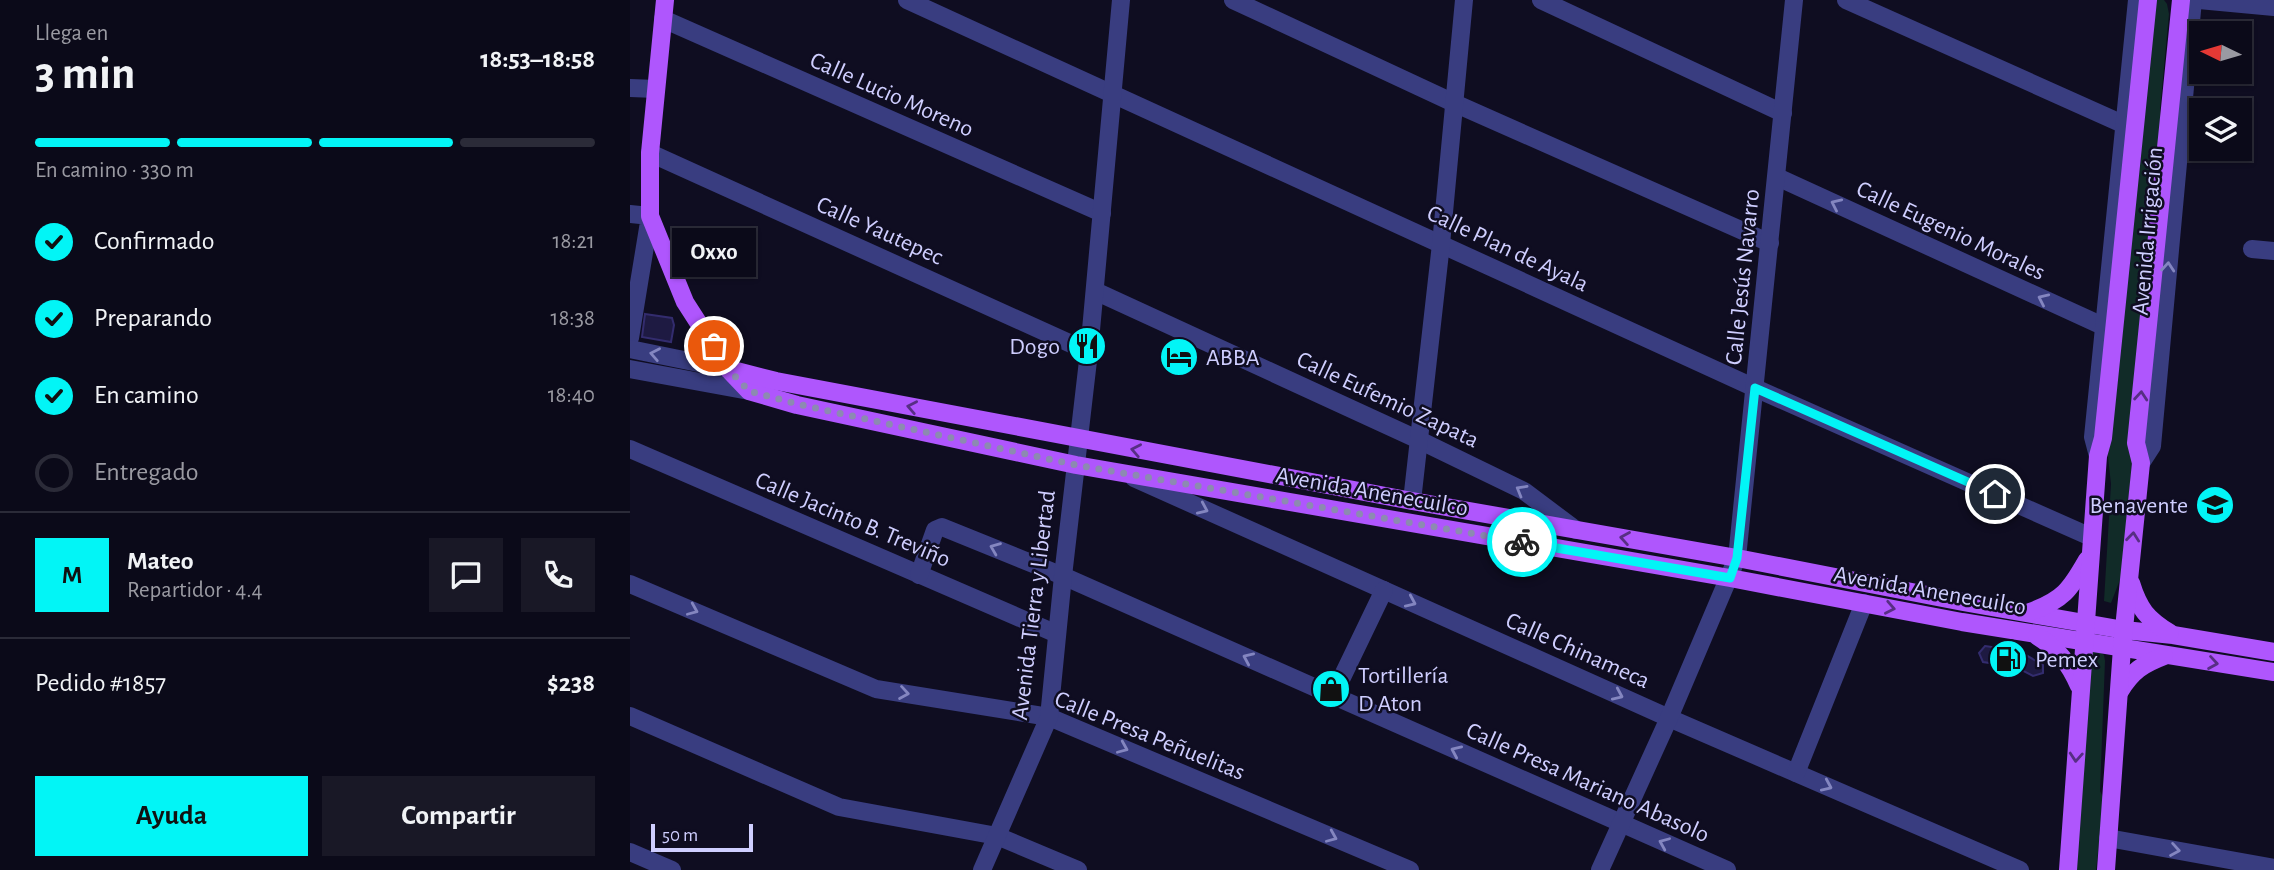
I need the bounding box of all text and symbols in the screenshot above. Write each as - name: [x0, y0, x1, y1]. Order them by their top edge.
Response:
- north arrow: [2189, 21, 2252, 84]
- map controls: [2189, 21, 2252, 161]
- text: Llega en: [35, 22, 108, 45]
- text: 18:53–18:58: [480, 46, 595, 72]
- street label: Calle Lucio Moreno: [806, 48, 977, 142]
- text: 3 min: [35, 51, 135, 97]
- button: layers: [2189, 98, 2252, 161]
- street label: Avenida Irrigación: [2129, 146, 2167, 316]
- text: En camino · 330 m: [35, 159, 194, 182]
- street label: Calle Eugenio Morales: [1853, 177, 2049, 285]
- street label: Calle Jesús Navarro: [1722, 188, 1764, 366]
- street label: Calle Yautepec: [813, 192, 947, 269]
- one-way arrow: [1831, 198, 1843, 212]
- street label: Calle Plan de Ayala: [1423, 201, 1592, 297]
- icon: check: [35, 223, 73, 261]
- callout: Oxxo: [672, 227, 756, 276]
- text: Confirmado: [94, 228, 215, 254]
- text: 18:21: [553, 230, 595, 253]
- text: Oxxo: [691, 241, 738, 264]
- one-way arrow: [2160, 261, 2175, 272]
- one-way arrow: [2038, 293, 2050, 307]
- icon: check: [35, 300, 73, 338]
- text: Preparando: [94, 305, 212, 331]
- text: 18:38: [551, 307, 595, 330]
- pin: [684, 316, 744, 376]
- restaurant icon: Dogo: [1066, 325, 1108, 367]
- icon: bag: [695, 327, 733, 365]
- place label: Dogo: [1009, 335, 1060, 359]
- hotel icon: ABBA: [1158, 336, 1200, 378]
- place label: ABBA: [1206, 346, 1260, 370]
- one-way arrow: [649, 347, 661, 362]
- street label: Calle Eufemio Zapata: [1293, 347, 1482, 453]
- icon: check: [35, 377, 73, 415]
- text: En camino: [94, 382, 199, 408]
- text: 18:40: [548, 384, 595, 407]
- one-way arrow: [2133, 390, 2148, 401]
- one-way arrow: [906, 400, 918, 415]
- one-way arrow: [1130, 443, 1142, 458]
- text: Entregado: [94, 459, 199, 485]
- street label: Avenida Anenecuilco: [1274, 463, 1470, 521]
- pin: [1965, 464, 2025, 524]
- street label: Calle Jacinto B. Treviño: [752, 468, 954, 572]
- icon: home: [1976, 475, 2014, 513]
- school or university icon: Benavente: [2194, 484, 2236, 526]
- one-way arrow: [1515, 485, 1528, 498]
- street label: Avenida Tierra y Libertad: [1008, 489, 1060, 721]
- place label: Benavente: [2089, 494, 2188, 518]
- one-way arrow: [1196, 501, 1208, 515]
- courier: [1487, 507, 1557, 577]
- icon: bike: [1503, 523, 1541, 561]
- one-way arrow: [1619, 531, 1631, 546]
- one-way arrow: [2126, 531, 2141, 543]
- button: chat: [429, 538, 503, 612]
- button: phone: [521, 538, 595, 612]
- one-way arrow: [989, 542, 1002, 556]
- text: Mateo: [127, 548, 194, 574]
- text: M: [62, 562, 82, 588]
- street label: Avenida Anenecuilco: [1832, 562, 2028, 620]
- text: Repartidor · 4.4: [127, 579, 263, 602]
- one-way arrow: [1403, 594, 1416, 608]
- one-way arrow: [1884, 600, 1896, 615]
- one-way arrow: [686, 602, 698, 616]
- street label: Calle Chinameca: [1502, 608, 1653, 693]
- fuel station icon: Pemex: [1987, 638, 2029, 680]
- place label: Pemex: [2035, 648, 2099, 672]
- one-way arrow: [1243, 652, 1255, 666]
- one-way arrow: [2208, 655, 2219, 670]
- place label: Tortillería D Aton: [1358, 664, 1449, 716]
- shop icon: Tortillería D Aton: [1310, 668, 1352, 710]
- text: Pedido #1857: [35, 670, 166, 696]
- text: $238: [547, 670, 595, 696]
- one-way arrow: [898, 685, 910, 700]
- street label: Calle Presa Peñuelitas: [1051, 687, 1248, 785]
- one-way arrow: [1611, 687, 1623, 701]
- street label: Calle Presa Mariano Abasolo: [1463, 718, 1713, 847]
- one-way arrow: [1116, 740, 1128, 754]
- one-way arrow: [1451, 745, 1463, 759]
- one-way arrow: [2068, 752, 2083, 763]
- button: Ayuda: [35, 776, 308, 856]
- button: Compartir: [322, 776, 595, 856]
- one-way arrow: [1819, 778, 1832, 792]
- scale bar: [651, 821, 752, 853]
- text: 50 m: [662, 826, 698, 845]
- one-way arrow: [1325, 829, 1338, 843]
- one-way arrow: [1659, 837, 1671, 851]
- one-way arrow: [2169, 842, 2181, 857]

